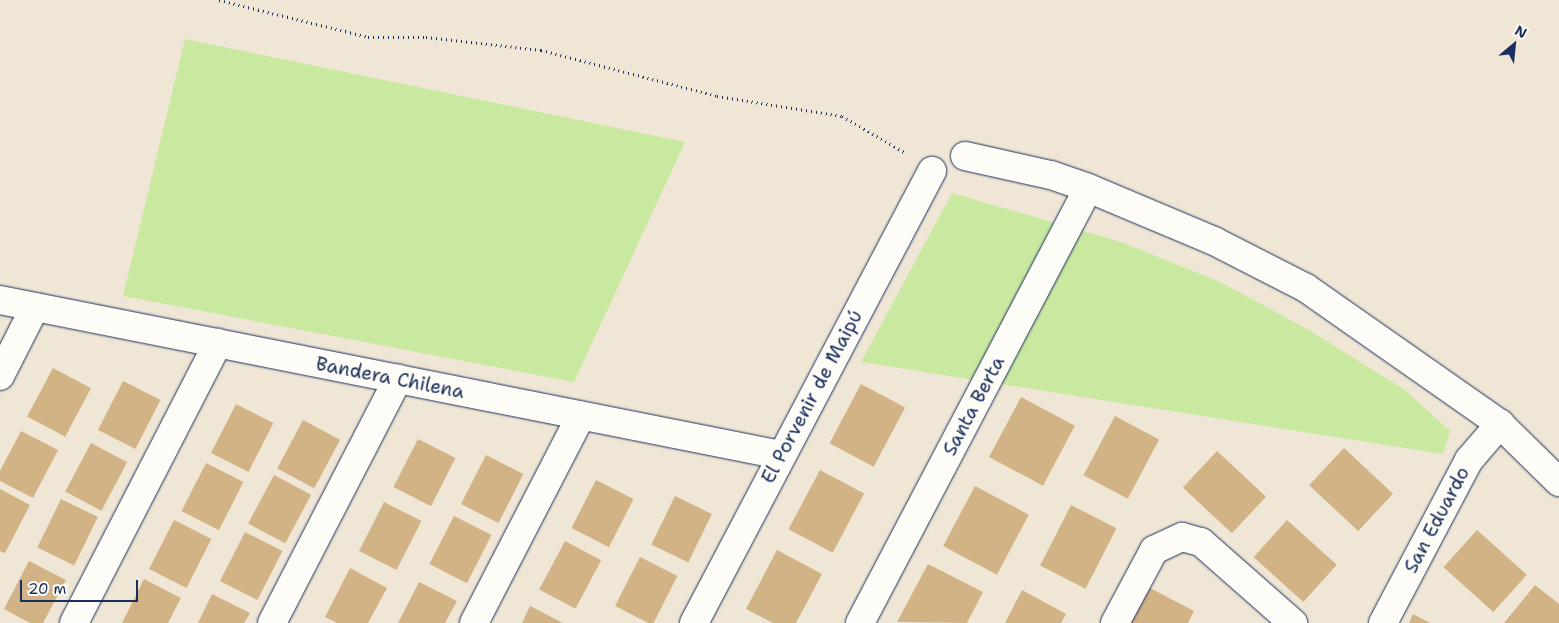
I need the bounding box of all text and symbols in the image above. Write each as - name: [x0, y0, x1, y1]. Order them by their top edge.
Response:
- north arrow: [1489, 20, 1539, 70]
- text: N: [1512, 21, 1530, 42]
- street label: El Porvenir de Maipú: [757, 307, 867, 487]
- street label: Bandera Chilena: [314, 352, 466, 404]
- street label: Santa Berta: [938, 352, 1010, 460]
- street label: San Eduardo: [1399, 463, 1475, 577]
- scale bar: [22, 570, 140, 602]
- text: 20 m: [28, 579, 67, 599]

